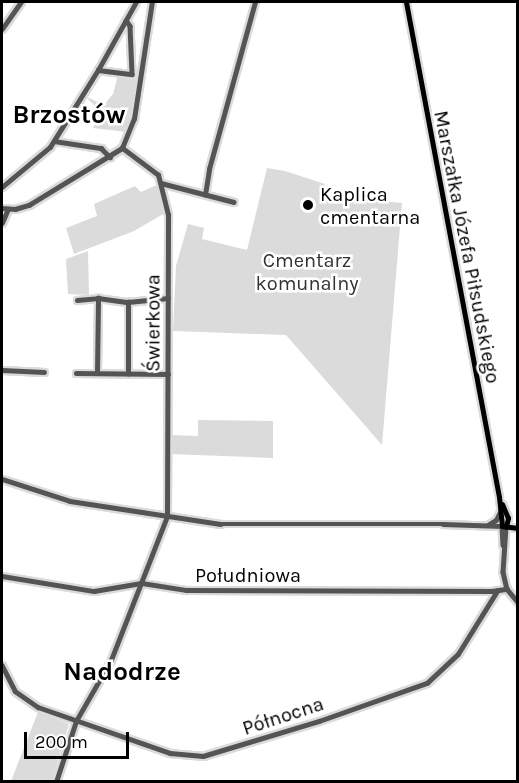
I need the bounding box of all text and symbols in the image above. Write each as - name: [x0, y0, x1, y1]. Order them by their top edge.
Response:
- district label: Brzostów: [12, 99, 126, 131]
- street label: Marszałka Józefa Piłsudskiego: [429, 108, 505, 386]
- place label: Kaplica cmentarna: [320, 182, 420, 229]
- marker: Kaplica cmentarna: [301, 198, 315, 212]
- park label: Cmentarz komunalny: [255, 248, 359, 295]
- street label: Świerkowa: [141, 274, 165, 372]
- street label: Południowa: [195, 563, 301, 587]
- district label: Nadodrze: [63, 656, 181, 688]
- street label: Północna: [239, 692, 327, 740]
- scale bar: [27, 720, 132, 758]
- text: 200 m: [35, 731, 88, 753]

